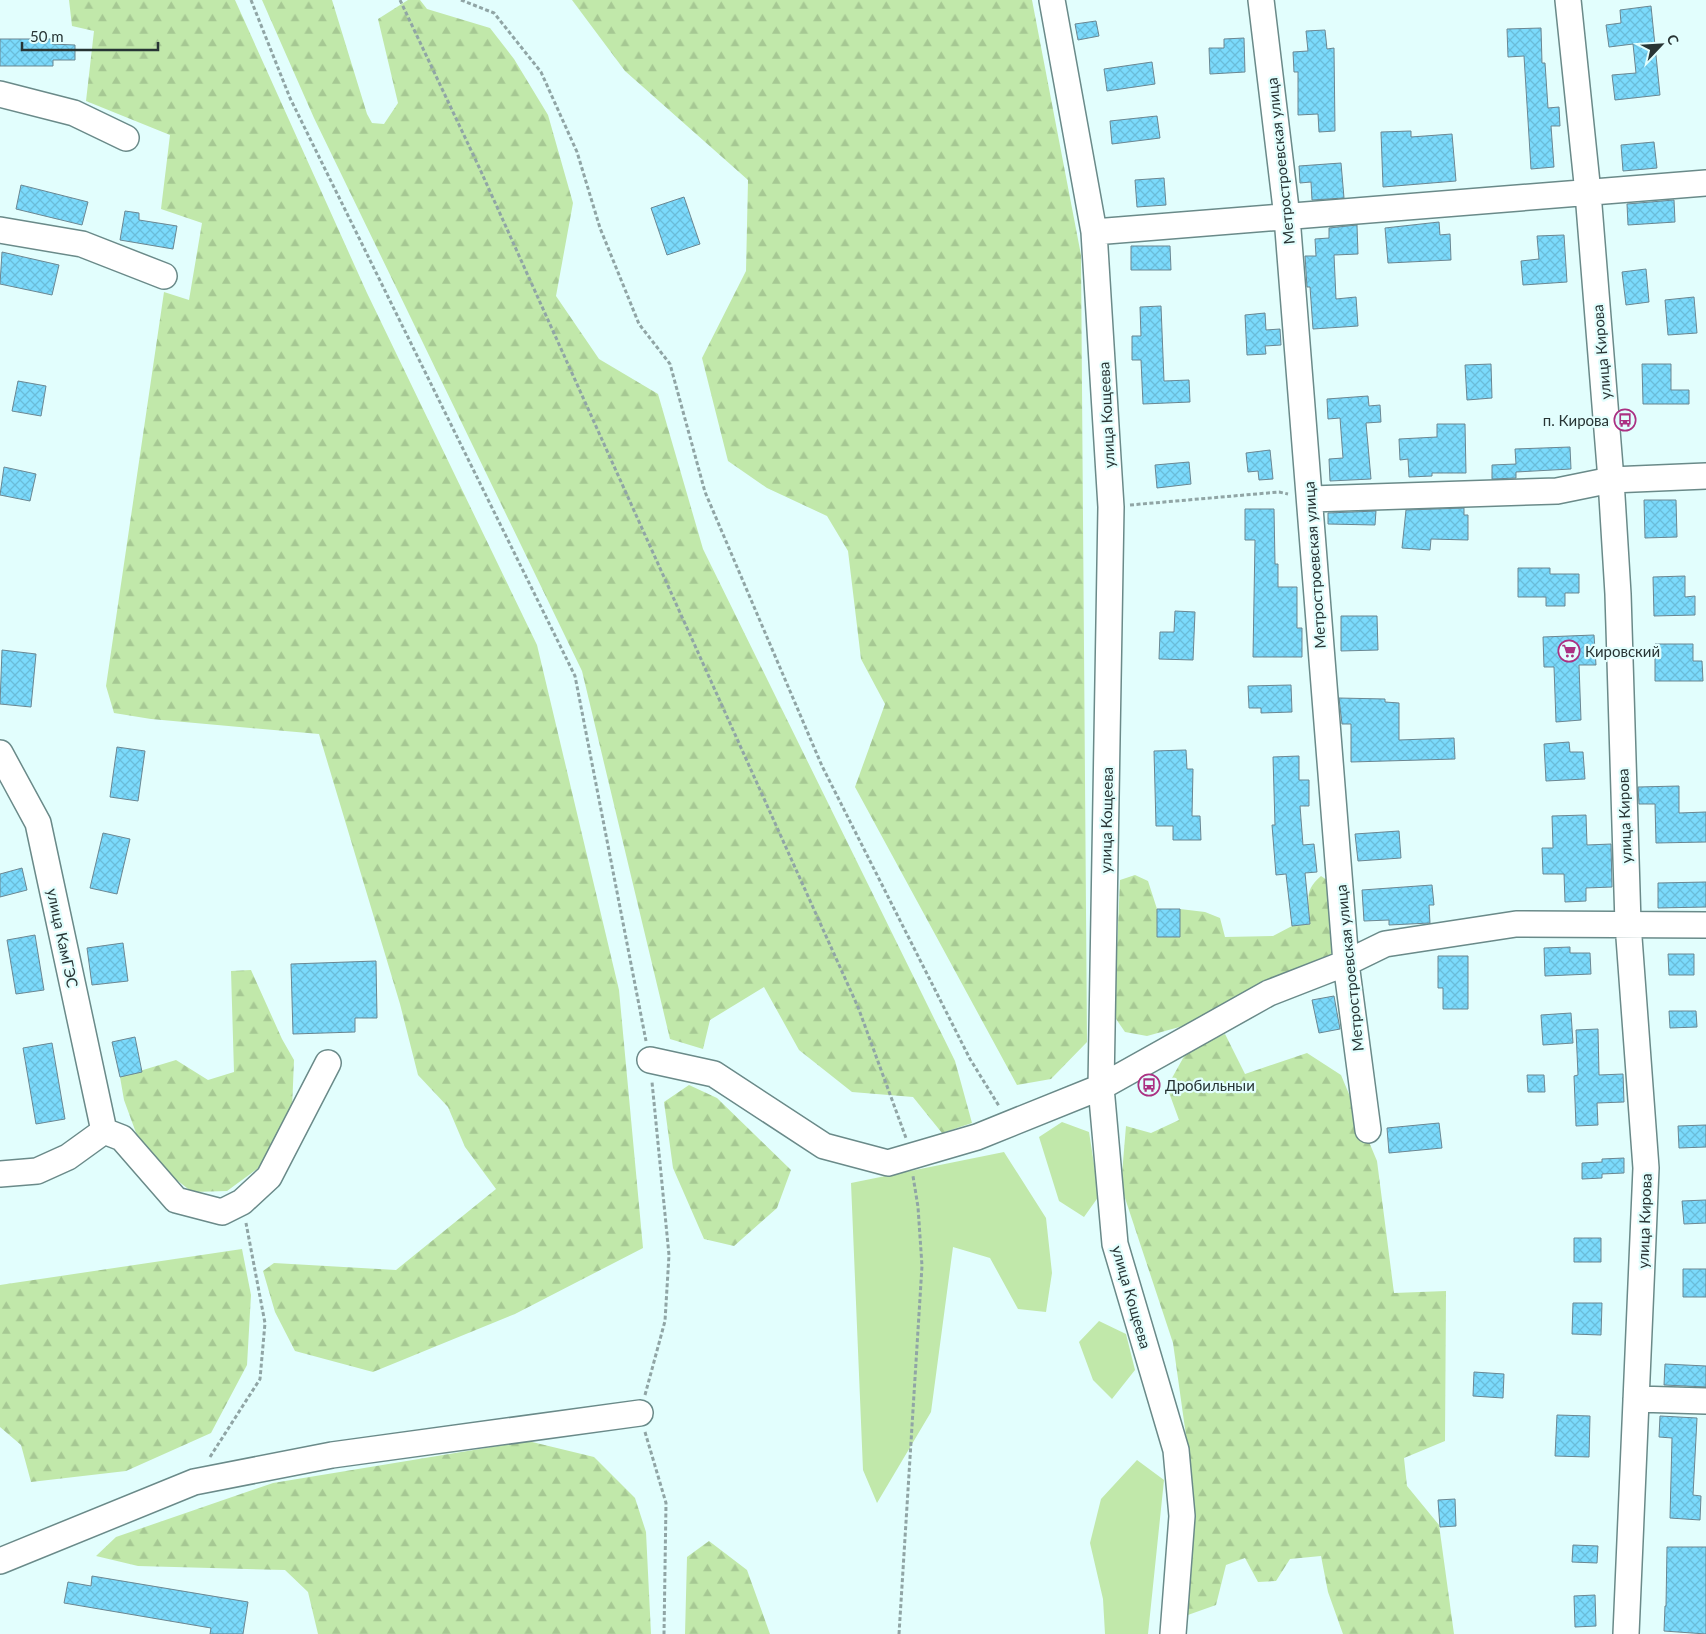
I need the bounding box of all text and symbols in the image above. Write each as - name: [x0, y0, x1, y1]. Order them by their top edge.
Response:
- scale bar: [22, 20, 159, 52]
- north arrow: [1636, 20, 1686, 70]
- text: 50 m: [30, 27, 64, 45]
- text: С: [1664, 32, 1683, 48]
- street label: Метростроевская улица: [1262, 77, 1298, 245]
- street label: улица Кирова: [1588, 304, 1614, 400]
- street label: улица Кощеева: [1094, 361, 1118, 469]
- bus stop icon: п. Кирова: [1613, 408, 1637, 432]
- place label: п. Кирова: [1543, 411, 1609, 429]
- street label: Метростроевская улица: [1299, 481, 1329, 649]
- supermarket icon: Кировский: [1557, 639, 1581, 663]
- place label: Кировский: [1585, 642, 1660, 660]
- street label: улица Кощеева: [1096, 767, 1116, 873]
- street label: улица Кирова: [1613, 768, 1635, 864]
- street label: Метростроевская улица: [1331, 884, 1367, 1052]
- street label: улица КамГЭС: [44, 887, 82, 989]
- bus stop icon: Дробильныи: [1137, 1073, 1161, 1097]
- place label: Дробильныи: [1165, 1076, 1255, 1094]
- street label: улица Кирова: [1633, 1173, 1655, 1269]
- street label: улица Кощеева: [1109, 1243, 1155, 1351]

